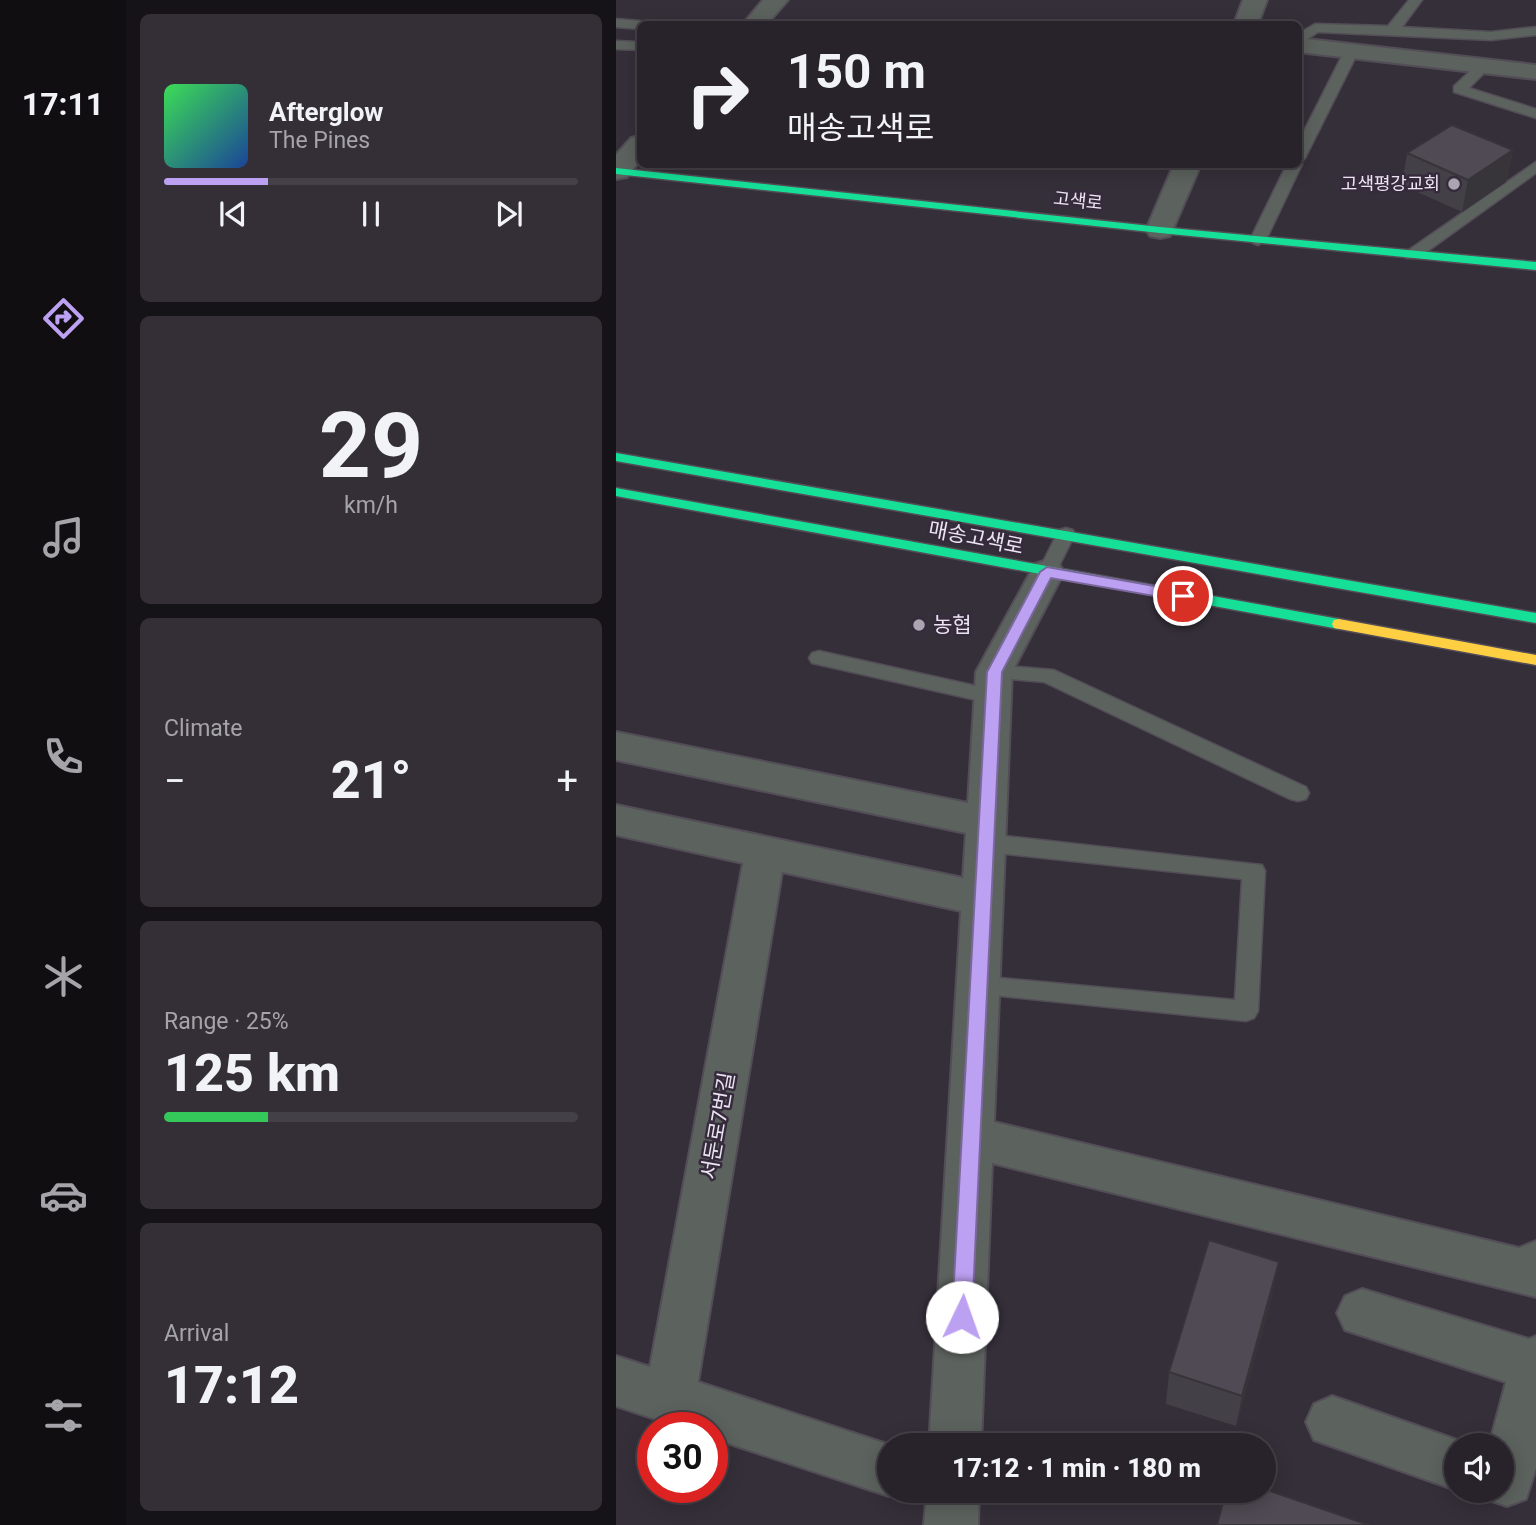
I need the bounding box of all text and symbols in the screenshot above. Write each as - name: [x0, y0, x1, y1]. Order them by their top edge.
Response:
- text: 150 m: [787, 43, 926, 100]
- icon: right: [672, 49, 763, 140]
- text: 17:11: [22, 85, 104, 123]
- text: Afterglow: [269, 97, 383, 127]
- text: 매송고색로: [787, 109, 934, 147]
- text: The Pines: [269, 127, 370, 154]
- place label: 고색평강교회: [1341, 173, 1440, 194]
- marker: 고색평강교회: [1446, 176, 1462, 192]
- street label: 고색로: [1052, 187, 1104, 214]
- icon: previous: [214, 195, 252, 233]
- icon: pause: [352, 195, 390, 233]
- icon: next: [490, 195, 528, 233]
- icon: directions: [39, 294, 88, 343]
- text: 29: [319, 393, 423, 499]
- text: km/h: [344, 492, 398, 519]
- icon: music: [39, 513, 88, 562]
- street label: 매송고색로: [926, 517, 1026, 559]
- pin: [1153, 566, 1213, 626]
- icon: arrive: [1164, 577, 1202, 615]
- place label: 농협: [933, 613, 972, 637]
- marker: 농협: [911, 617, 927, 633]
- text: Climate: [164, 715, 243, 742]
- icon: phone: [39, 732, 88, 781]
- text: 21°: [331, 750, 411, 811]
- text: −: [164, 759, 186, 803]
- text: +: [556, 759, 578, 803]
- icon: climate: [39, 952, 88, 1001]
- text: Range · 25%: [164, 1008, 289, 1035]
- text: 125 km: [164, 1043, 340, 1104]
- street label: 서둔로7번길: [697, 1071, 739, 1181]
- icon: car: [39, 1171, 88, 1220]
- position arrow: [925, 1280, 999, 1354]
- text: Arrival: [164, 1320, 229, 1347]
- text: 17:12: [164, 1355, 299, 1416]
- icon: filters: [39, 1391, 88, 1440]
- speed limit sign: 30: [637, 1412, 728, 1503]
- map controls: [1444, 1433, 1514, 1503]
- button: sound: [1444, 1433, 1514, 1503]
- text: 17:12 · 1 min · 180 m: [952, 1453, 1201, 1483]

